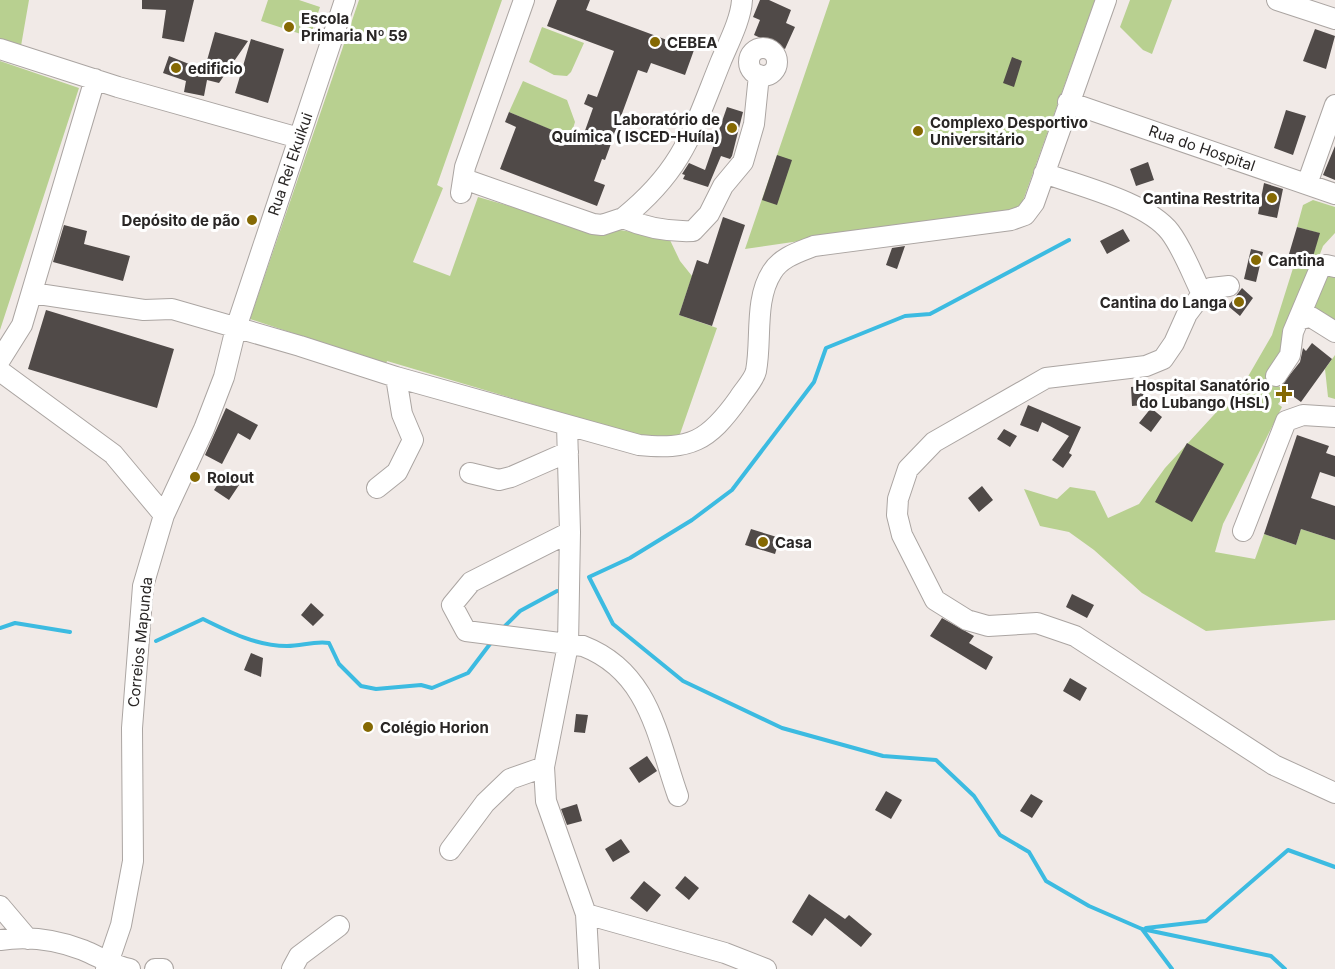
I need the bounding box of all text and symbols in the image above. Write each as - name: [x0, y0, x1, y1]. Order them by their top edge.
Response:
- place label: Escola Primaria Nº 59: [301, 9, 408, 45]
- marker: Escola Primaria Nº 59: [282, 20, 296, 34]
- place label: CEBEA: [667, 33, 717, 52]
- marker: CEBEA: [648, 35, 662, 49]
- place label: edificio: [188, 59, 243, 78]
- marker: edificio: [169, 61, 183, 75]
- street label: Rua Rei Ekuikui: [263, 110, 317, 218]
- place label: Laboratório de Química ( ISCED-Huíla): [552, 110, 720, 146]
- place label: Complexo Desportivo Universitário: [930, 113, 1088, 149]
- marker: Laboratório de Química ( ISCED-Huíla): [725, 121, 739, 135]
- street label: Rua do Hospital: [1146, 121, 1258, 175]
- marker: Complexo Desportivo Universitário: [911, 124, 925, 138]
- place label: Cantina Restrita: [1143, 189, 1260, 208]
- marker: Cantina Restrita: [1265, 191, 1279, 205]
- place label: Depósito de pão: [122, 211, 240, 230]
- marker: Depósito de pão: [245, 213, 259, 227]
- place label: Cantina: [1268, 251, 1325, 270]
- marker: Cantina: [1249, 253, 1263, 267]
- place label: Cantina do Langa: [1100, 293, 1227, 312]
- marker: Cantina do Langa: [1232, 295, 1246, 309]
- place label: Hospital Sanatório do Lubango (HSL): [1135, 376, 1270, 412]
- marker: Hospital Sanatório do Lubango (HSL): [1275, 385, 1293, 403]
- place label: Rolout: [207, 468, 254, 487]
- marker: Rolout: [188, 470, 202, 484]
- place label: Casa: [775, 533, 812, 552]
- marker: Casa: [756, 535, 770, 549]
- street label: Correios Mapunda: [124, 576, 156, 708]
- place label: Colégio Horion: [380, 718, 489, 737]
- marker: Colégio Horion: [361, 720, 375, 734]

